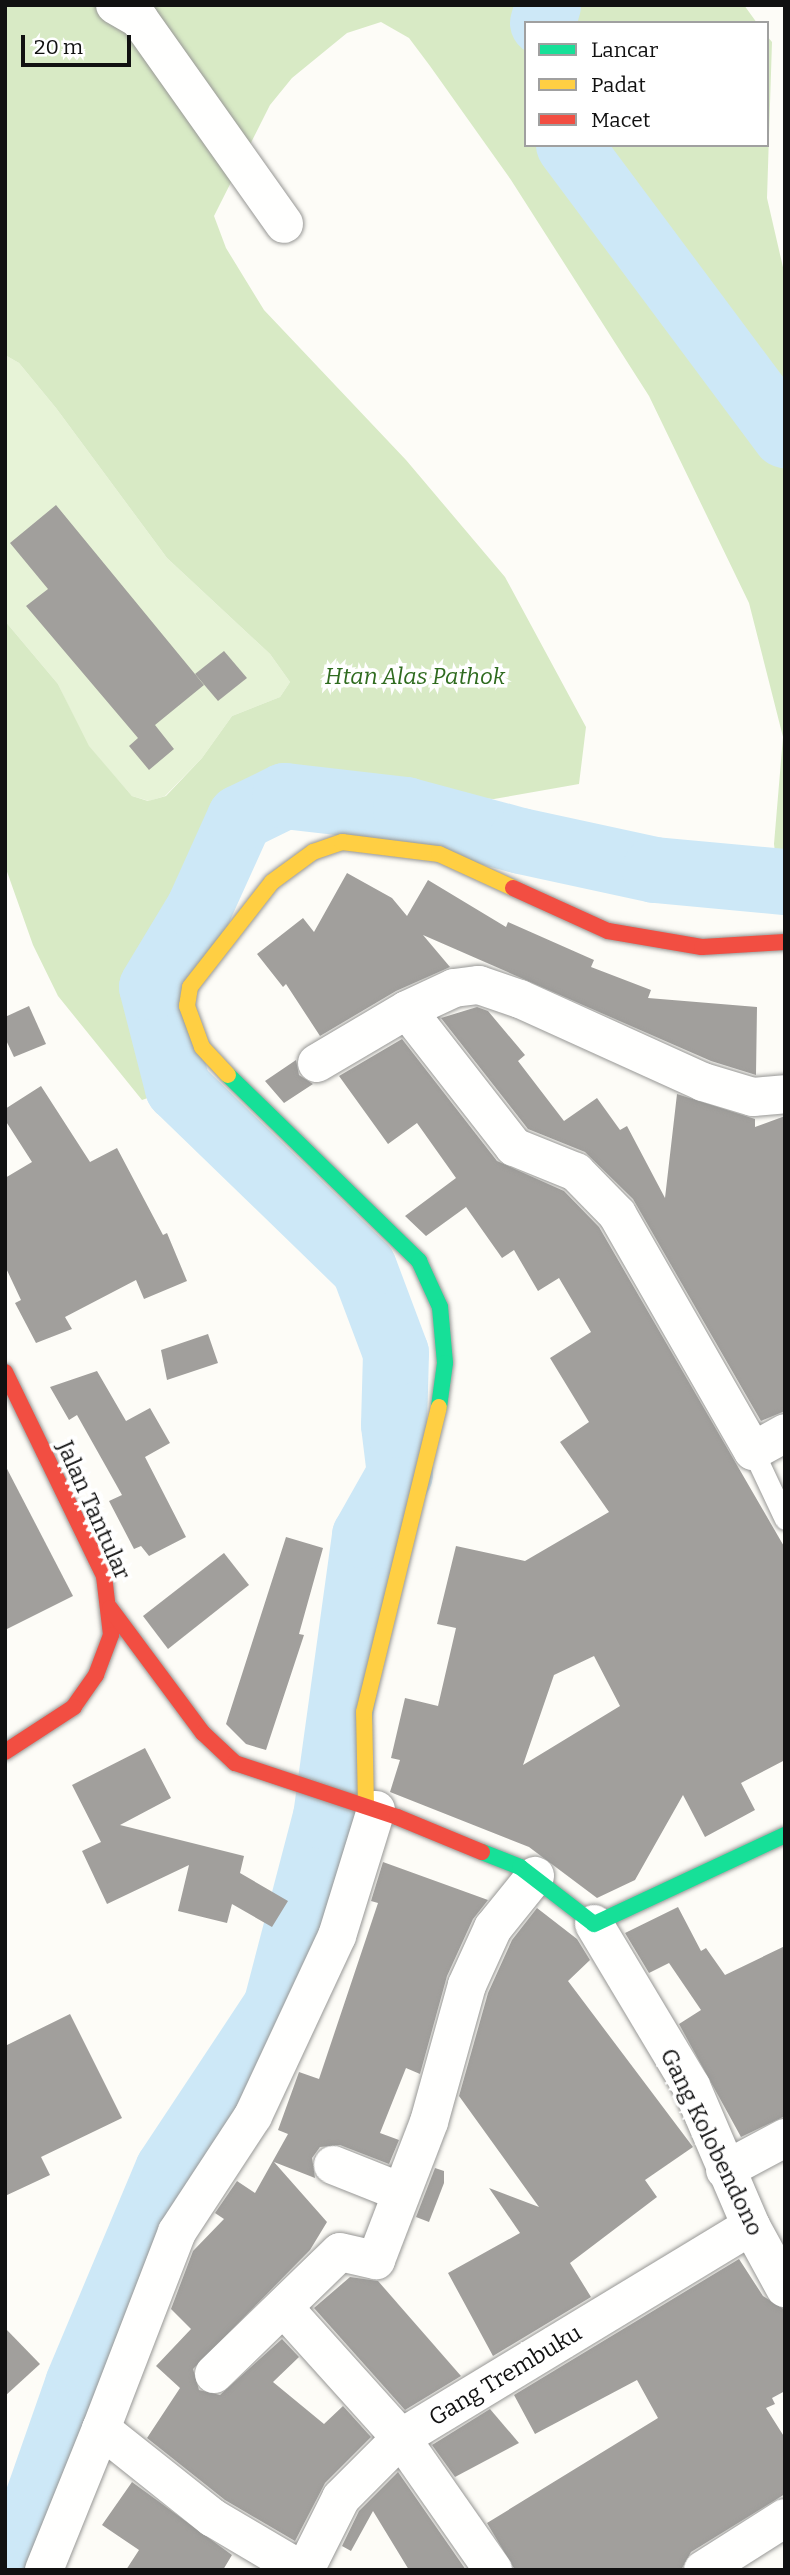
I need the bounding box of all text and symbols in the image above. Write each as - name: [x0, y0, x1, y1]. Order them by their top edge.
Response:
- scale bar: [24, 21, 135, 65]
- legend: [524, 21, 769, 147]
- text: 20 m: [34, 34, 83, 60]
- text: Lancar: [591, 37, 658, 63]
- text: Padat: [591, 72, 646, 98]
- text: Macet: [591, 107, 650, 133]
- park label: Htan Alas Pathok: [325, 662, 505, 690]
- street label: Jalan Tantular: [51, 1436, 137, 1584]
- street label: Gang Kolobendono: [655, 2044, 769, 2240]
- street label: Gang Trembuku: [424, 2319, 586, 2431]

